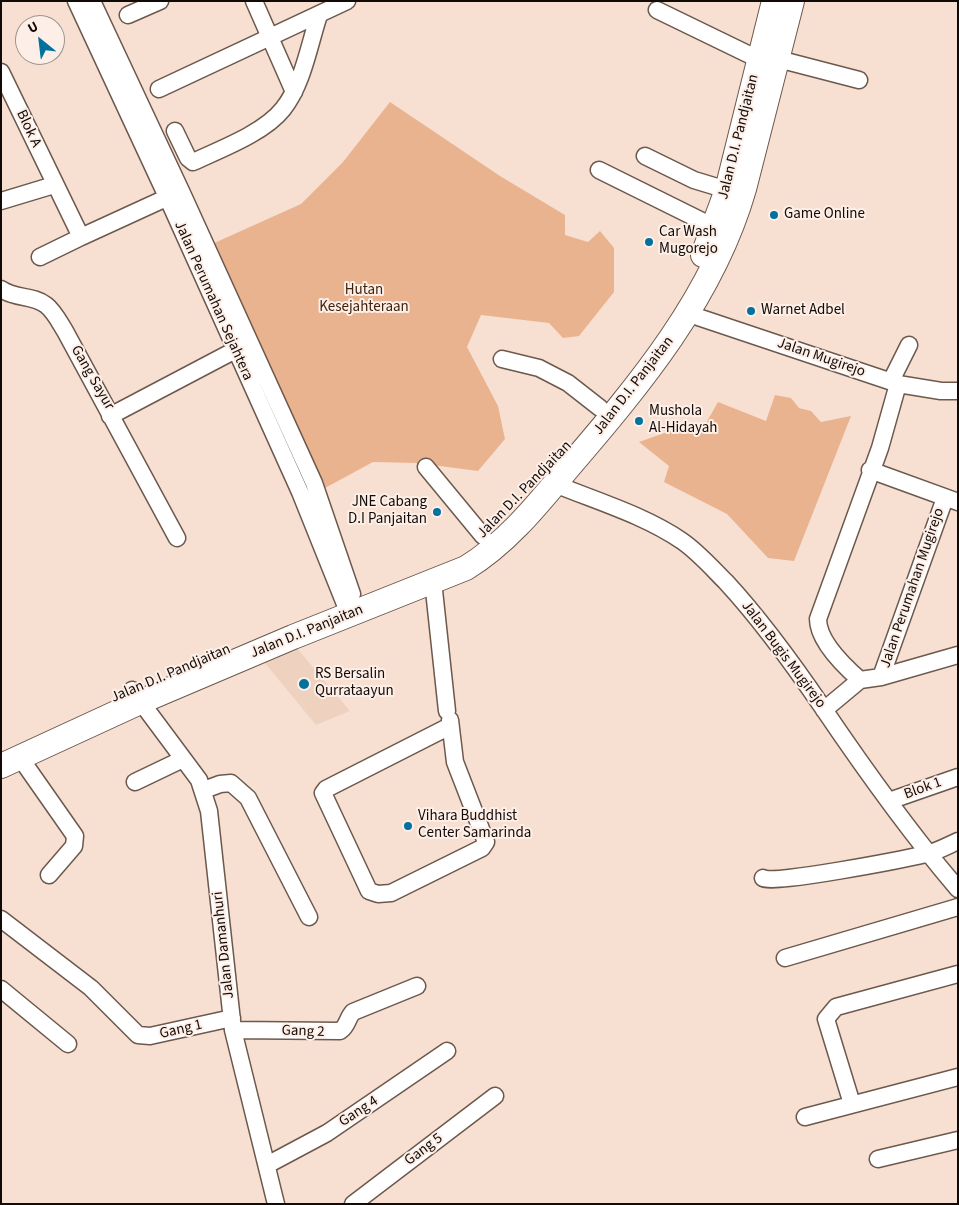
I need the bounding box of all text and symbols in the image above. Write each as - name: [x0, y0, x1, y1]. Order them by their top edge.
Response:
- north arrow: [15, 15, 65, 65]
- text: U: [24, 17, 42, 39]
- street label: Jalan D.I. Pandjaitan: [715, 73, 763, 201]
- street label: Blok A: [12, 107, 44, 151]
- place label: Game Online: [784, 206, 865, 224]
- marker: Game Online: [768, 209, 780, 221]
- street label: Jalan Perumahan Sejahtera: [170, 218, 256, 384]
- place label: Car Wash Mugorejo: [659, 224, 718, 259]
- marker: Car Wash Mugorejo: [643, 236, 655, 248]
- park label: Hutan Kesejahteraan: [319, 282, 409, 317]
- place label: Warnet Adbel: [761, 302, 845, 320]
- marker: Warnet Adbel: [745, 305, 757, 317]
- street label: Jalan D.I. Panjaitan: [590, 333, 678, 439]
- street label: Jalan Mugirejo: [775, 335, 867, 381]
- street label: Gang Sayur: [66, 343, 118, 413]
- place label: Mushola Al-Hidayah: [649, 403, 717, 438]
- marker: Mushola Al-Hidayah: [633, 415, 645, 427]
- street label: Jalan D.I. Pandjaitan: [474, 438, 576, 542]
- place label: JNE Cabang D.I Panjaitan: [348, 494, 427, 529]
- marker: JNE Cabang D.I Panjaitan: [431, 506, 443, 518]
- street label: Jalan Perumahan Mugirejo: [877, 506, 949, 670]
- street label: Jalan Bugis Mugirejo: [737, 598, 829, 712]
- street label: Jalan D.I. Panjaitan: [248, 601, 366, 663]
- street label: Jalan D.I. Pandjaitan: [108, 641, 234, 707]
- place label: RS Bersalin Qurrataayun: [315, 666, 394, 701]
- marker: RS Bersalin Qurrataayun: [297, 677, 311, 691]
- street label: Blok 1: [902, 774, 944, 804]
- place label: Vihara Buddhist Center Samarinda: [418, 808, 531, 843]
- marker: Vihara Buddhist Center Samarinda: [402, 820, 414, 832]
- street label: Jalan Damanhuri: [209, 891, 239, 999]
- street label: Gang 1: [158, 1016, 204, 1044]
- street label: Gang 2: [281, 1022, 325, 1042]
- street label: Gang 4: [336, 1093, 382, 1131]
- street label: Gang 5: [401, 1130, 447, 1170]

